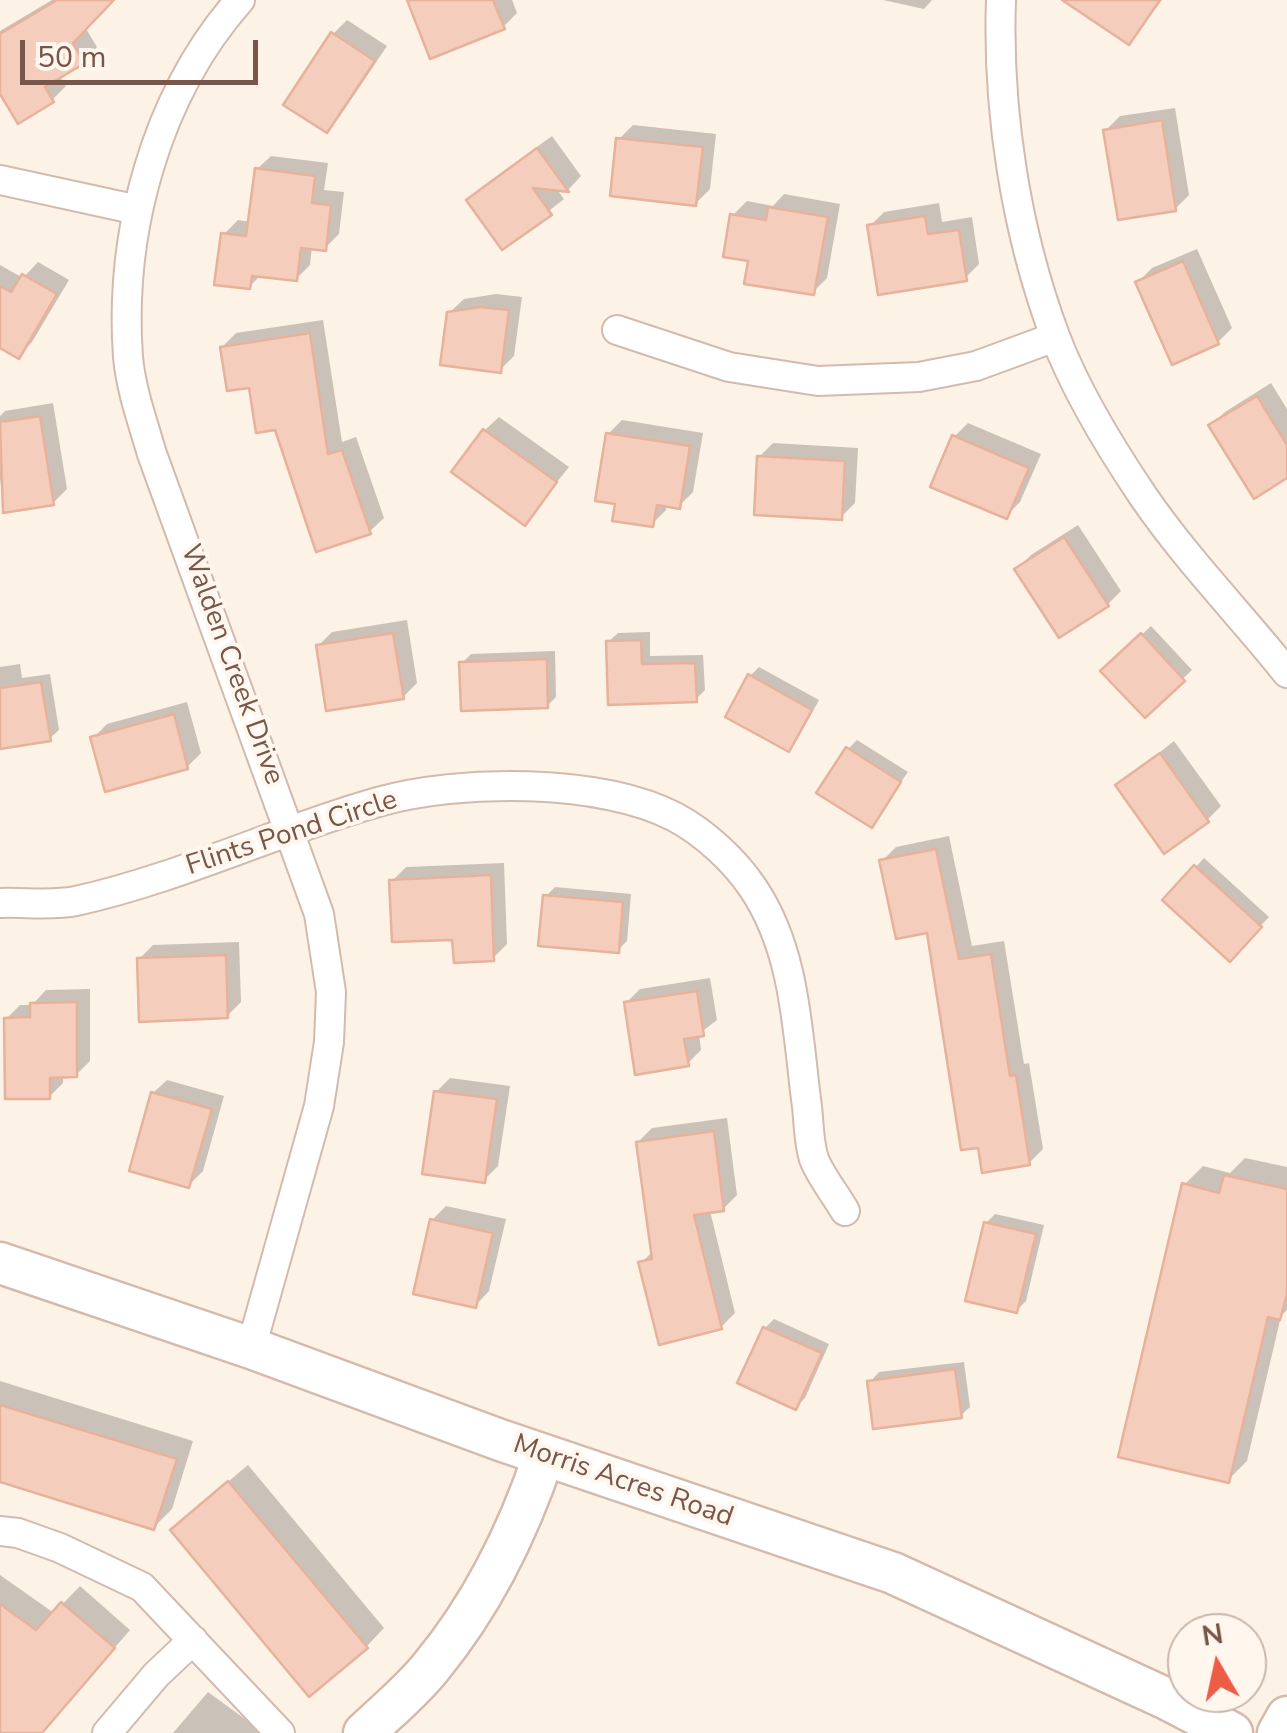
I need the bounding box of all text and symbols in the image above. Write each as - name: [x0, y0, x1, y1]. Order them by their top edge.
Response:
- scale bar: [25, 20, 262, 82]
- text: 50 m: [37, 37, 106, 78]
- street label: Walden Creek Drive: [172, 541, 290, 789]
- street label: Flints Pond Circle: [182, 784, 402, 884]
- street label: Morris Acres Road: [509, 1429, 737, 1535]
- north arrow: [1167, 1613, 1267, 1713]
- text: N: [1199, 1615, 1226, 1656]

